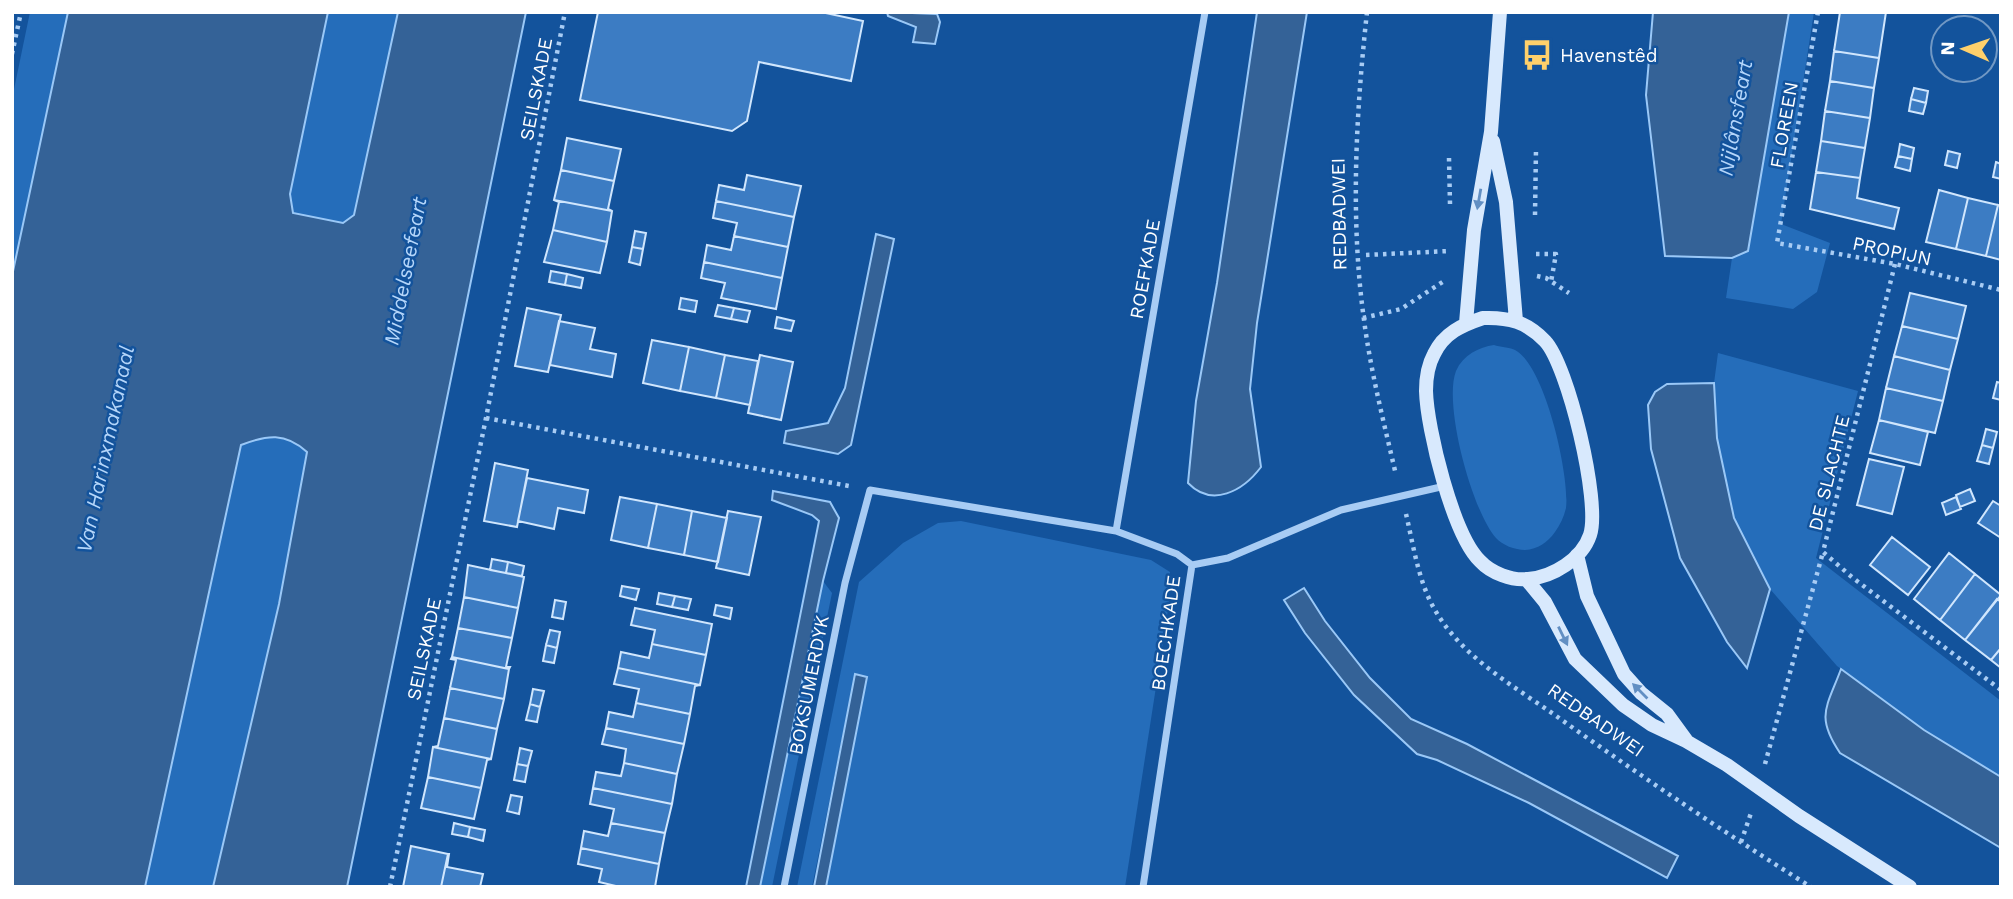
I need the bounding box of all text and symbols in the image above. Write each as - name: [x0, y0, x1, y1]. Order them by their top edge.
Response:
- north arrow: [1929, 14, 1999, 84]
- street label: SEILSKADE: [515, 36, 557, 142]
- bus stop icon: Havenstêd: [1520, 38, 1554, 72]
- text: N: [1936, 41, 1959, 56]
- place label: Havenstêd: [1560, 44, 1658, 67]
- water label: Nijlânsfeart: [1713, 58, 1758, 178]
- street label: FLOREEN: [1765, 80, 1803, 170]
- street label: REDBADWEI: [1327, 157, 1351, 271]
- one-way arrow: [1474, 189, 1485, 211]
- water label: Middelseefeart: [378, 194, 432, 347]
- street label: ROEFKADE: [1125, 217, 1165, 321]
- street label: PROPIJN: [1850, 231, 1934, 271]
- water label: Van Harinxmakanaal: [71, 343, 139, 555]
- street label: DE SLACHTE: [1804, 413, 1854, 533]
- street label: BOECHKADE: [1147, 574, 1185, 692]
- street label: SEILSKADE: [402, 596, 446, 702]
- street label: BOKSUMERDYK: [784, 613, 834, 757]
- one-way arrow: [1558, 626, 1569, 646]
- street label: REDBADWEI: [1543, 678, 1649, 762]
- one-way arrow: [1632, 682, 1649, 699]

